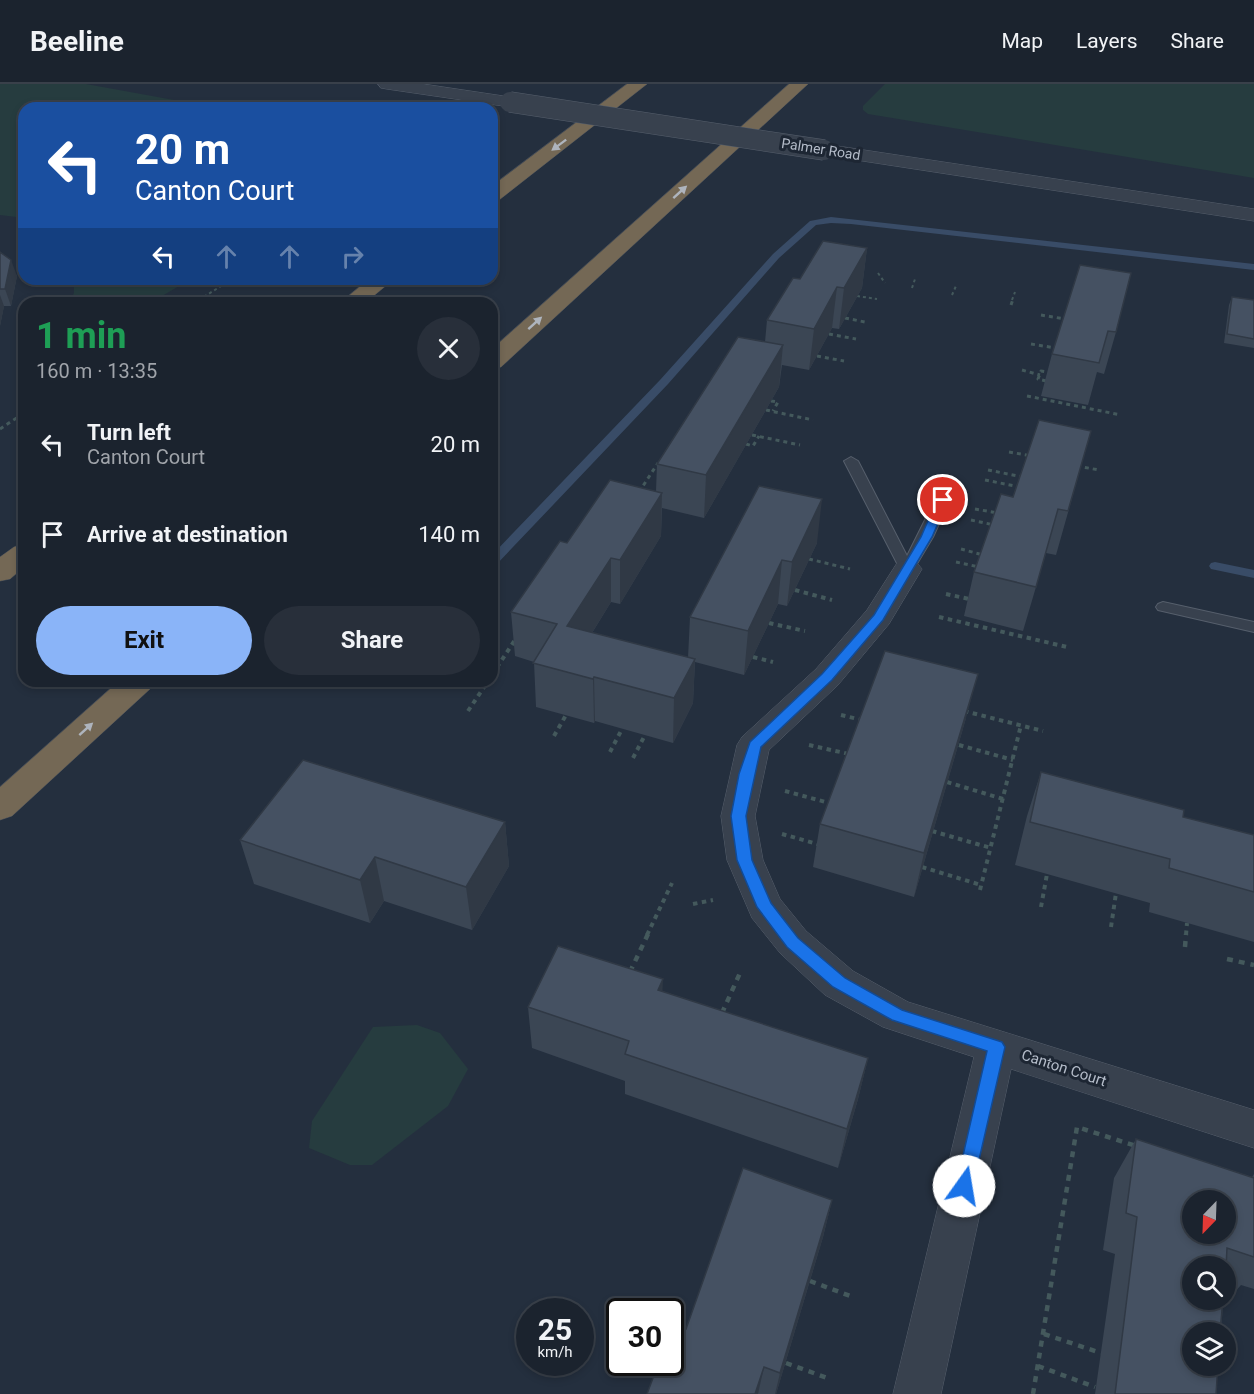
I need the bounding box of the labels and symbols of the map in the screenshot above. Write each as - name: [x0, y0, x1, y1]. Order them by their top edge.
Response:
- street label: Palmer Road: [780, 135, 862, 163]
- one-way arrow: [551, 139, 567, 151]
- one-way arrow: [672, 186, 687, 199]
- one-way arrow: [528, 316, 543, 330]
- pin: [917, 474, 968, 525]
- one-way arrow: [78, 723, 93, 736]
- street label: Canton Court: [1019, 1046, 1109, 1090]
- position arrow: [932, 1154, 996, 1218]
- north arrow: [1182, 1190, 1236, 1244]
- speed limit sign: 30: [606, 1298, 684, 1376]

